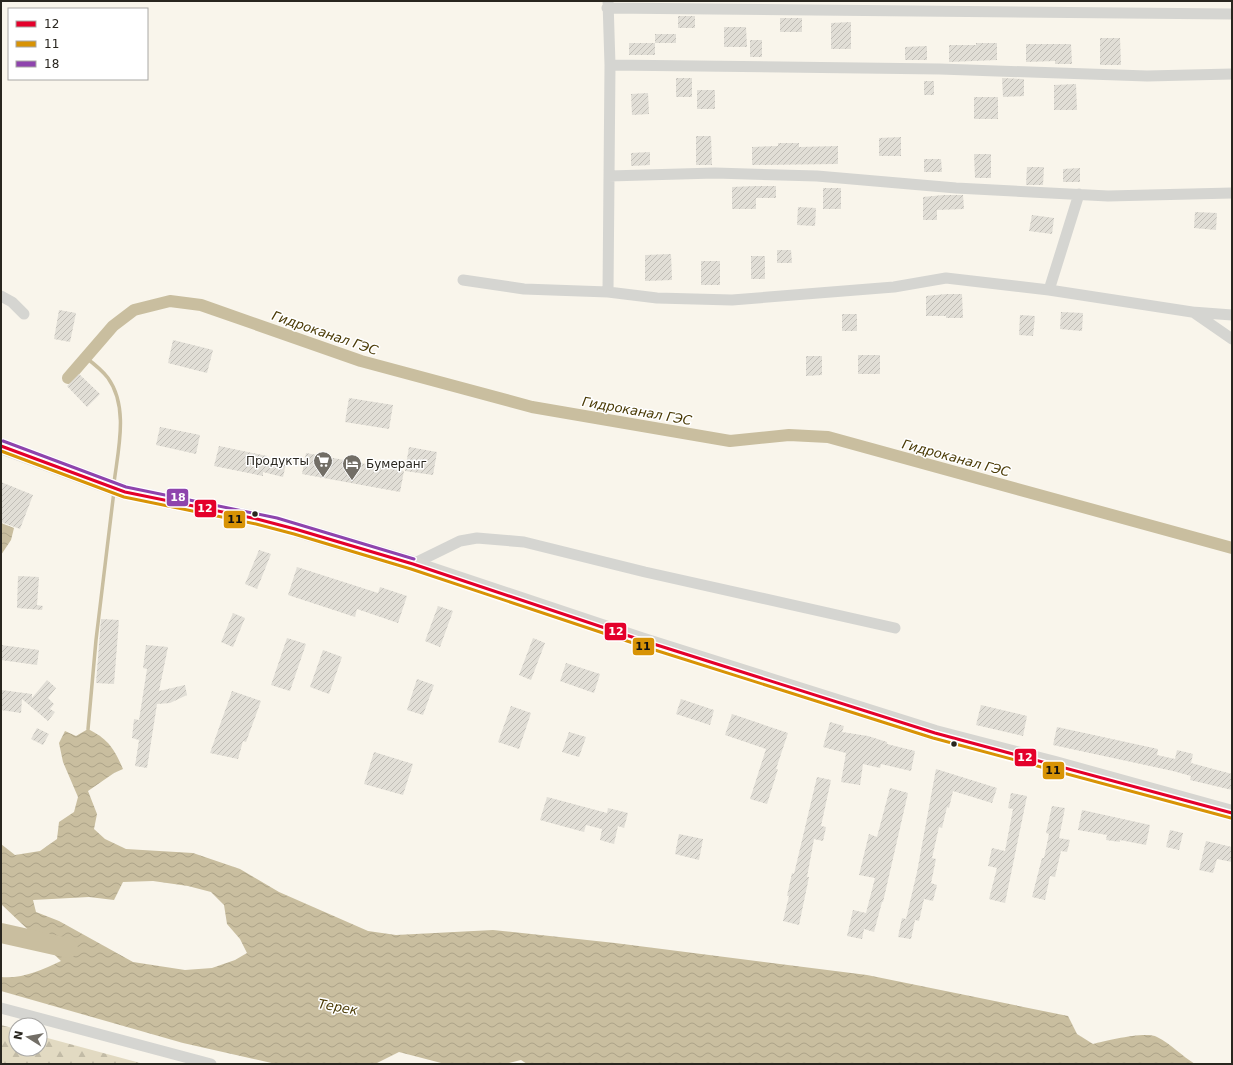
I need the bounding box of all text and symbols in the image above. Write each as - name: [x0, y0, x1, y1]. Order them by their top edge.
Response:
- legend: [8, 8, 148, 80]
- text: 12: [44, 17, 59, 31]
- text: 11: [44, 37, 59, 51]
- text: 18: [44, 57, 59, 71]
- water label: Гидроканал ГЭС: [270, 308, 381, 358]
- water label: Гидроканал ГЭС: [581, 394, 694, 428]
- water label: Гидроканал ГЭС: [900, 436, 1012, 480]
- supermarket icon: Продукты: [312, 450, 334, 478]
- hotel icon: Бумеранг: [341, 453, 363, 481]
- place label: Продукты: [246, 454, 309, 468]
- place label: Бумеранг: [366, 457, 427, 471]
- line badge: 18: [166, 488, 189, 507]
- text: 18: [170, 491, 186, 504]
- line badge: 12: [194, 499, 217, 518]
- text: 12: [197, 502, 213, 515]
- unlabelled marker: [250, 509, 260, 519]
- line badge: 11: [223, 510, 246, 529]
- text: 11: [227, 513, 243, 526]
- line badge: 12: [604, 622, 627, 641]
- text: 12: [608, 625, 624, 638]
- line badge: 11: [632, 637, 655, 656]
- text: 11: [635, 640, 651, 653]
- unlabelled marker: [949, 739, 959, 749]
- line badge: 12: [1014, 748, 1037, 767]
- text: 12: [1017, 751, 1033, 764]
- line badge: 11: [1042, 761, 1065, 780]
- text: 11: [1045, 764, 1061, 777]
- water label: Терек: [317, 996, 359, 1018]
- north arrow: [8, 1017, 48, 1057]
- text: N: [11, 1029, 26, 1041]

